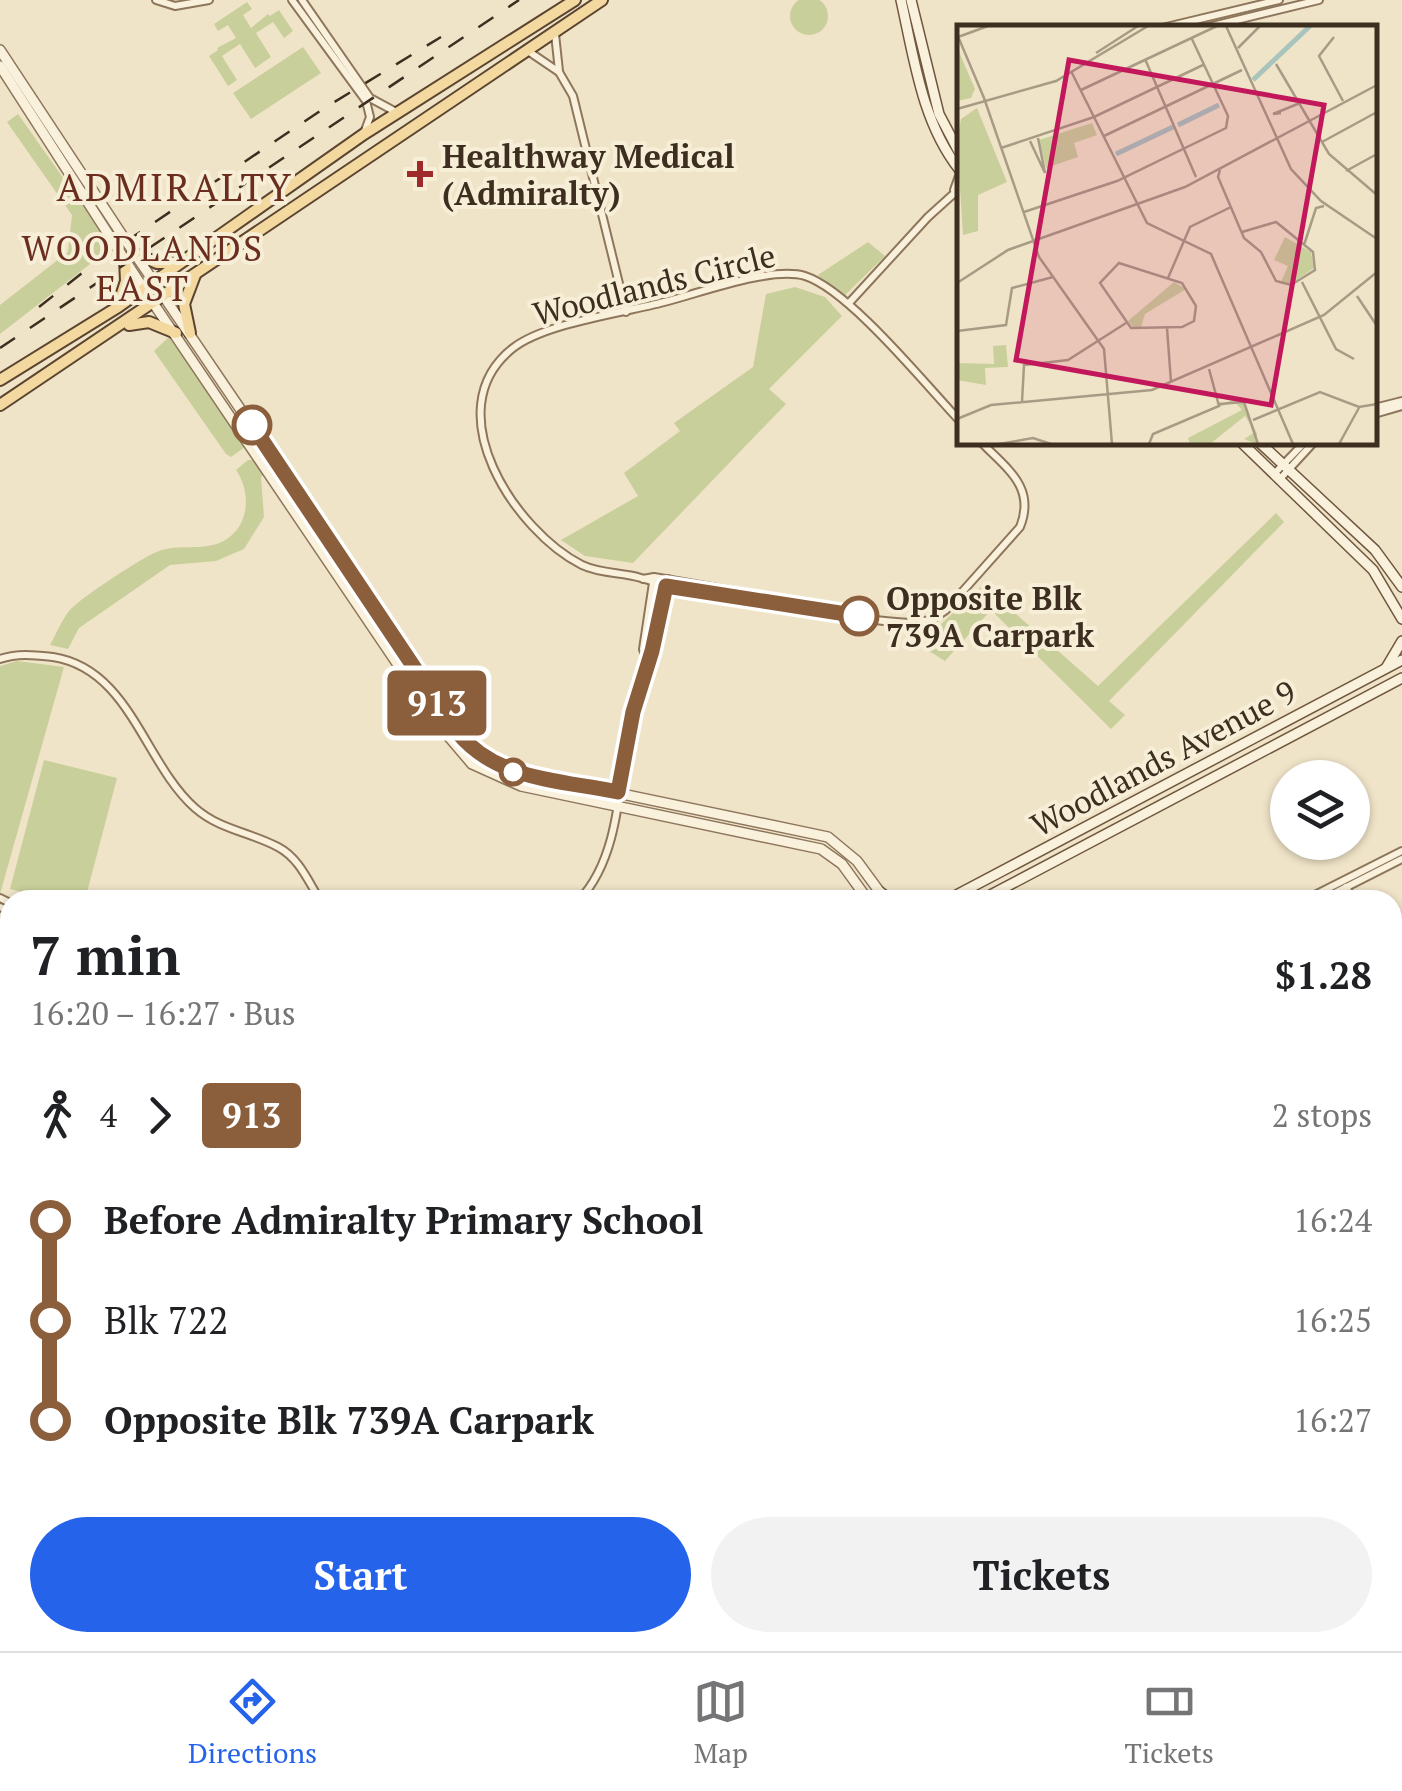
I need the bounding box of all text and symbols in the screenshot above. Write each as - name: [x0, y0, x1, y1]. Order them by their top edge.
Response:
- inset map: [957, 25, 1377, 445]
- place label: Healthway Medical (Admiralty): [442, 135, 735, 214]
- marker: Healthway Medical (Admiralty): [407, 161, 433, 187]
- district label: ADMIRALTY: [56, 162, 294, 212]
- district label: WOODLANDS EAST: [22, 225, 264, 311]
- street label: Woodlands Circle: [528, 234, 780, 334]
- unlabelled marker: [233, 406, 271, 444]
- place label: Opposite Blk 739A Carpark: [886, 577, 1094, 656]
- marker: Opposite Blk 739A Carpark: [840, 597, 878, 635]
- line badge: 913: [380, 670, 494, 736]
- street label: Woodlands Avenue 9: [1023, 670, 1303, 846]
- text: 913: [407, 680, 467, 726]
- unlabelled marker: [500, 759, 526, 785]
- map controls: [1270, 760, 1370, 860]
- button: layers: [1270, 760, 1370, 860]
- text: 7 min: [30, 918, 180, 991]
- text: $1.28: [1275, 950, 1372, 1000]
- text: 16:20 – 16:27 · Bus: [30, 992, 296, 1034]
- icon: walk: [30, 1088, 85, 1143]
- icon: forward: [132, 1088, 187, 1143]
- text: 913: [222, 1092, 281, 1138]
- text: 4: [100, 1094, 117, 1136]
- text: 2 stops: [1272, 1094, 1372, 1136]
- text: Before Admiralty Primary School: [104, 1195, 704, 1245]
- text: 16:24: [1293, 1199, 1372, 1241]
- text: Blk 722: [104, 1295, 228, 1345]
- text: 16:25: [1293, 1299, 1372, 1341]
- text: Opposite Blk 739A Carpark: [104, 1395, 594, 1445]
- text: 16:27: [1293, 1399, 1372, 1441]
- button: Start: [30, 1517, 691, 1632]
- button: Tickets: [711, 1517, 1372, 1632]
- tab: Directions: [188, 1674, 317, 1771]
- tab: Map: [693, 1674, 748, 1771]
- tab: Tickets: [1124, 1674, 1214, 1771]

